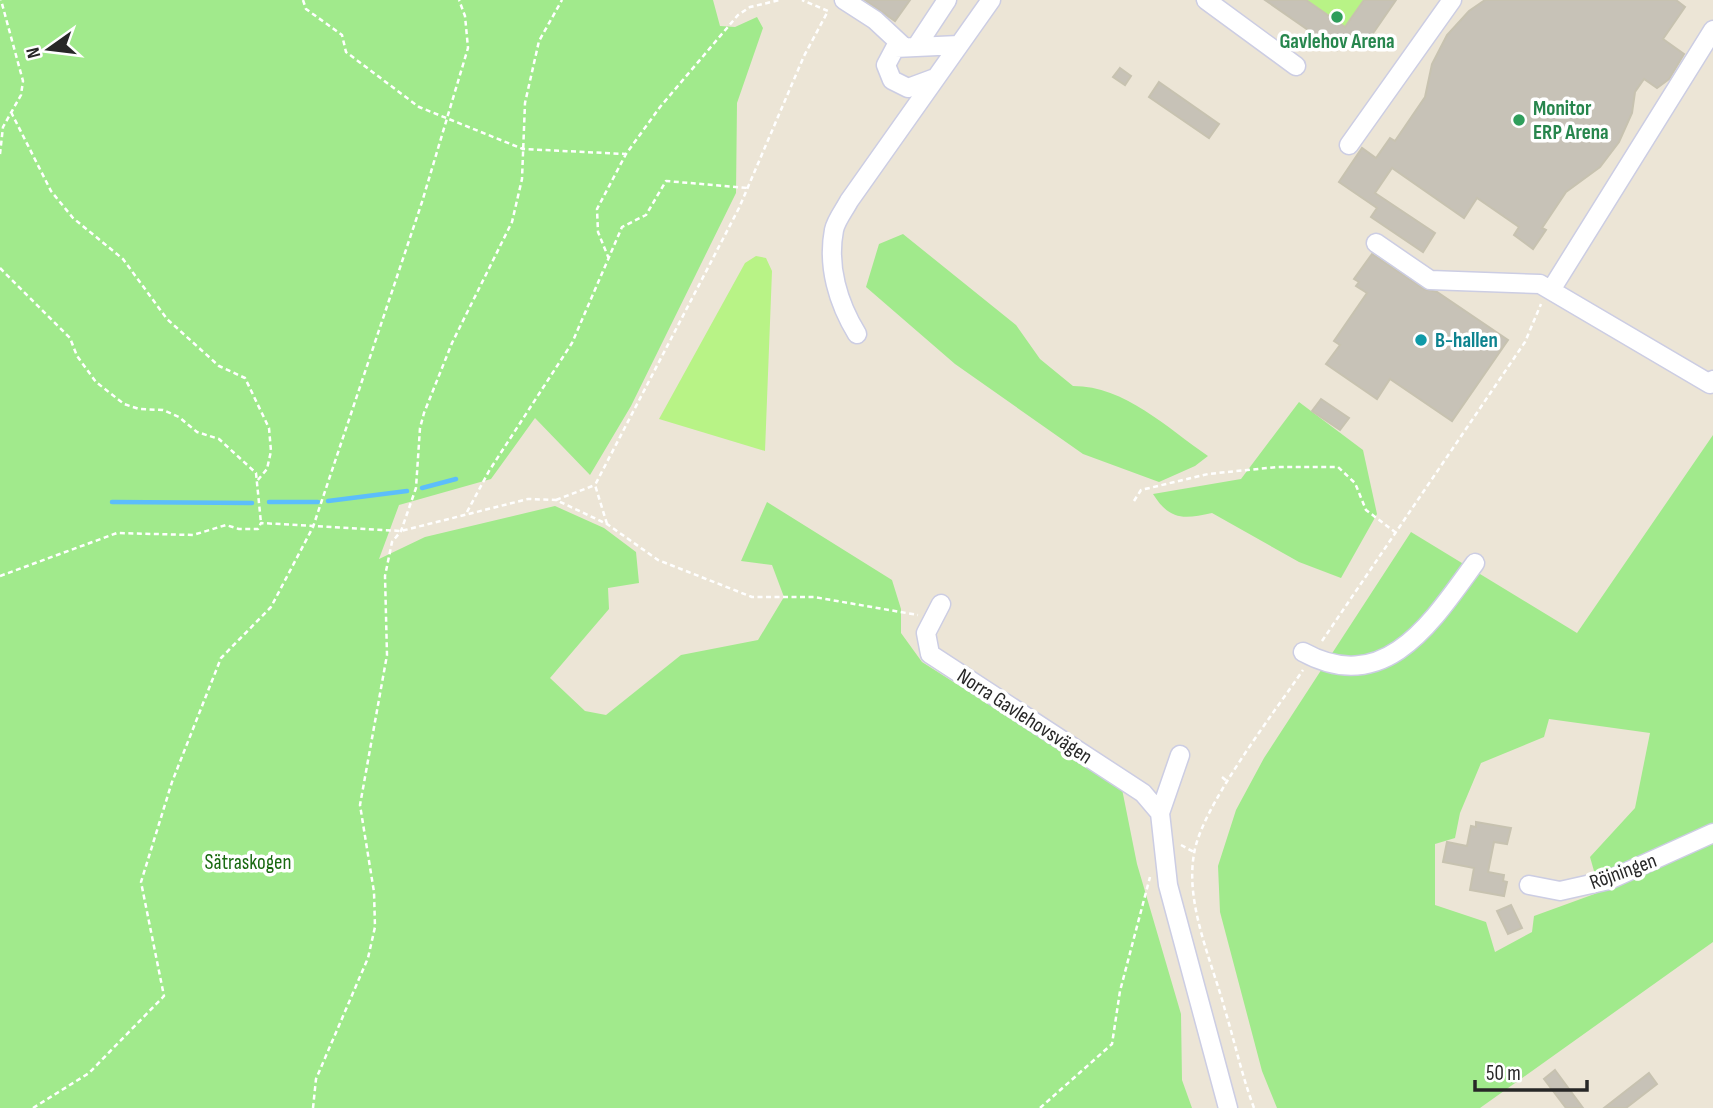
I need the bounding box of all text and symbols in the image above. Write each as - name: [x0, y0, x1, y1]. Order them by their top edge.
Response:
- marker: Gavlehov Arena: [1329, 9, 1345, 25]
- north arrow: [14, 14, 84, 84]
- place label: Gavlehov Arena: [1279, 29, 1395, 54]
- text: N: [22, 45, 46, 60]
- place label: Monitor ERP Arena: [1533, 96, 1609, 145]
- marker: Monitor ERP Arena: [1511, 112, 1527, 128]
- place label: B-hallen: [1435, 328, 1498, 353]
- marker: B-hallen: [1413, 332, 1429, 348]
- street label: Norra Gavlehovsvägen: [952, 663, 1097, 769]
- street label: Röjningen: [1586, 848, 1660, 895]
- park label: Sätraskogen: [205, 850, 291, 875]
- scale bar: [1475, 1048, 1587, 1092]
- text: 50 m: [1486, 1061, 1521, 1086]

